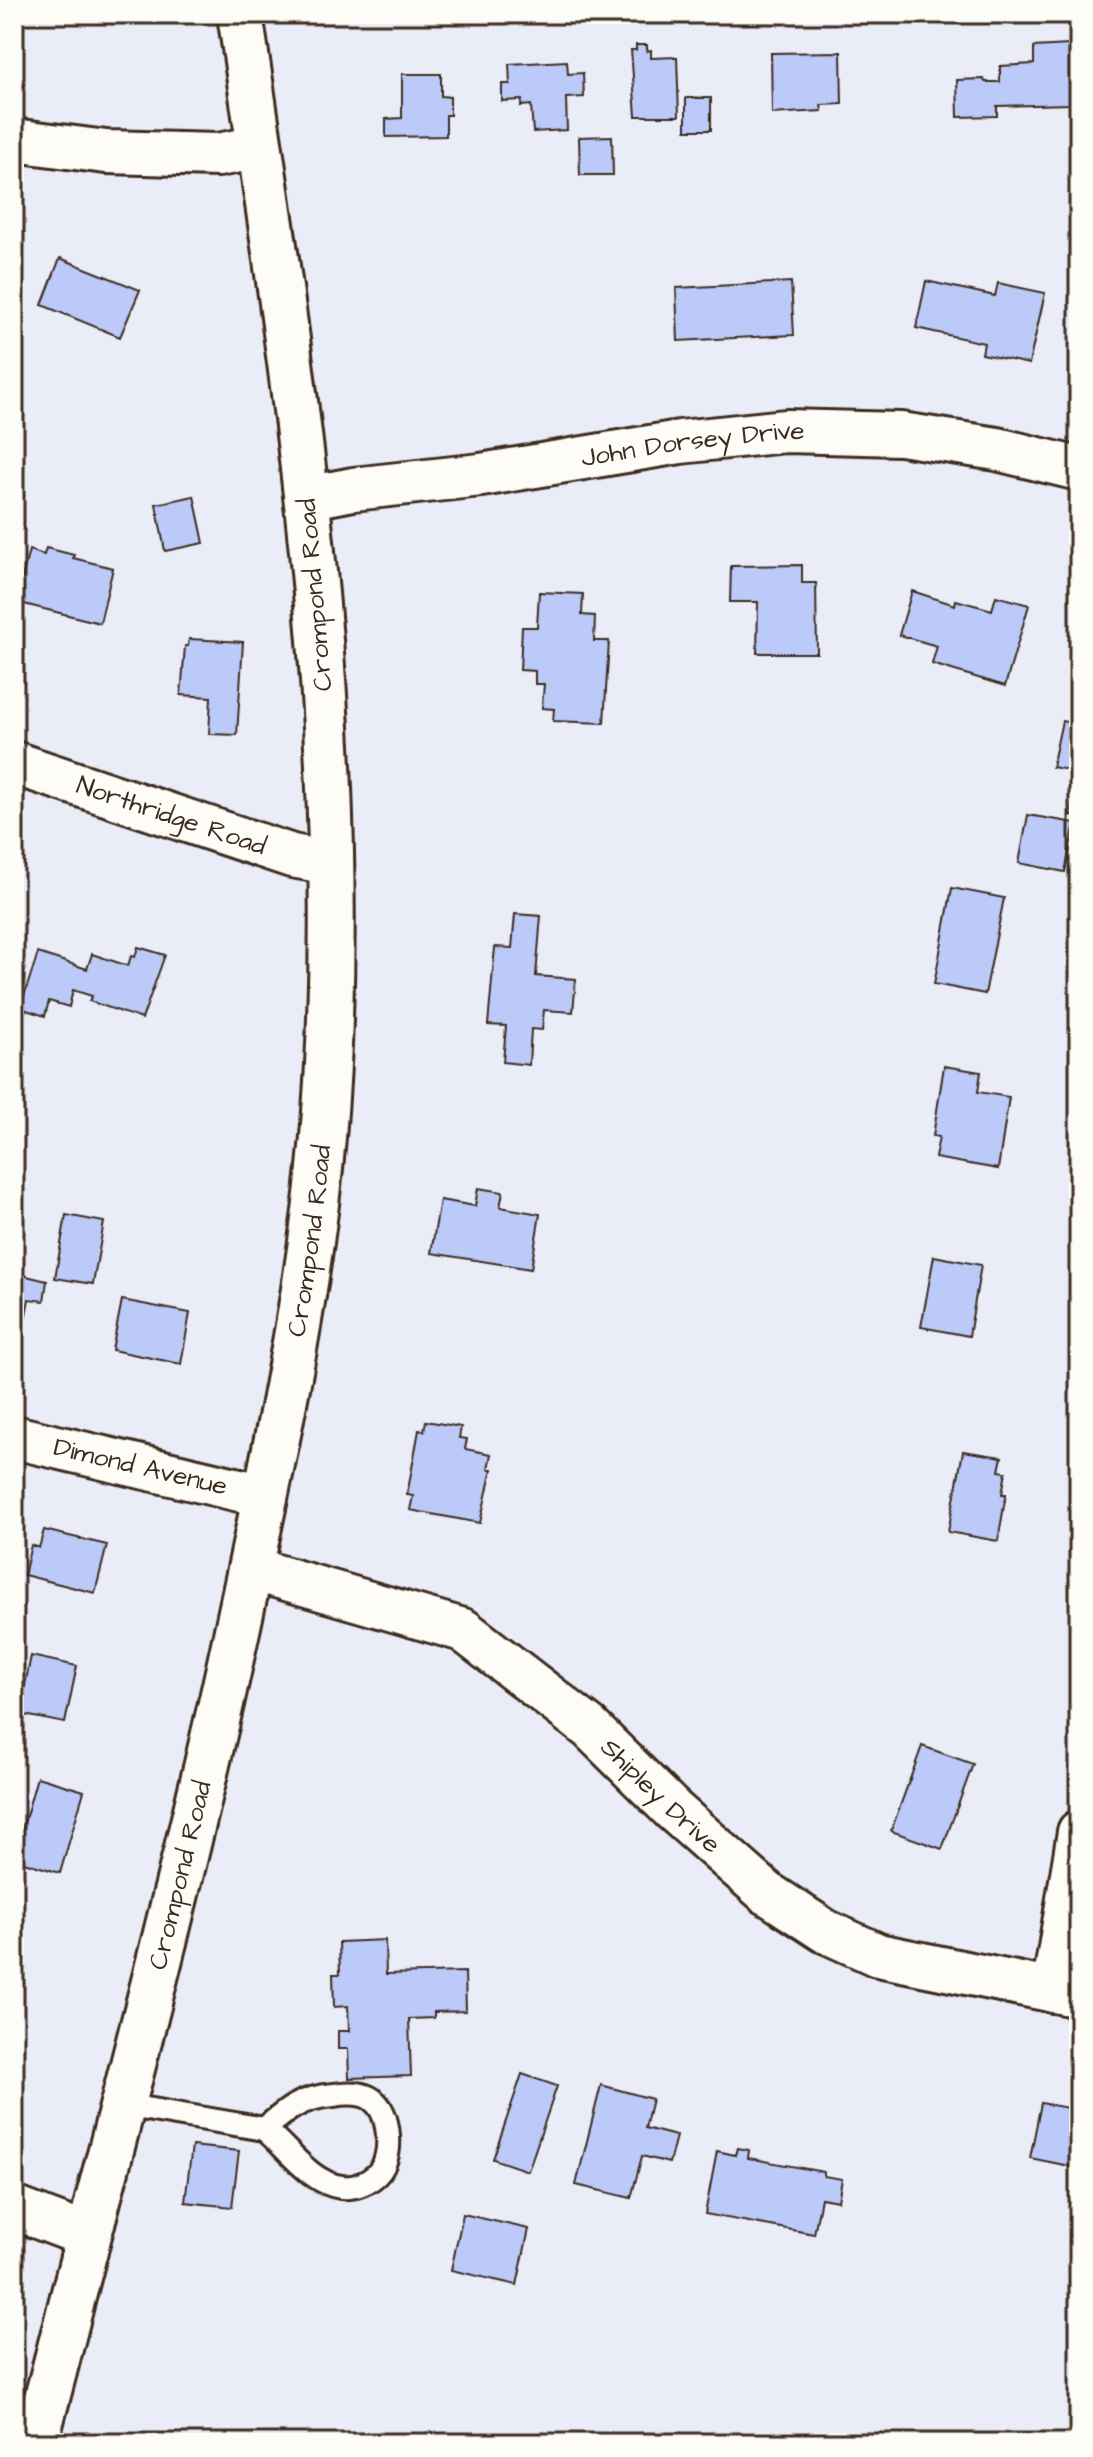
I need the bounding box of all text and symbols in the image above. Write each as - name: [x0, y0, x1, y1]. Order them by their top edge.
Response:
- street label: John Dorsey Drive: [579, 413, 805, 476]
- street label: Crompond Road: [289, 497, 341, 693]
- street label: Northridge Road: [72, 767, 271, 864]
- street label: Crompond Road: [278, 1143, 340, 1339]
- street label: Dimond Avenue: [50, 1429, 231, 1505]
- street label: Shipley Drive: [592, 1730, 728, 1862]
- street label: Crompond Road: [140, 1777, 220, 1974]

